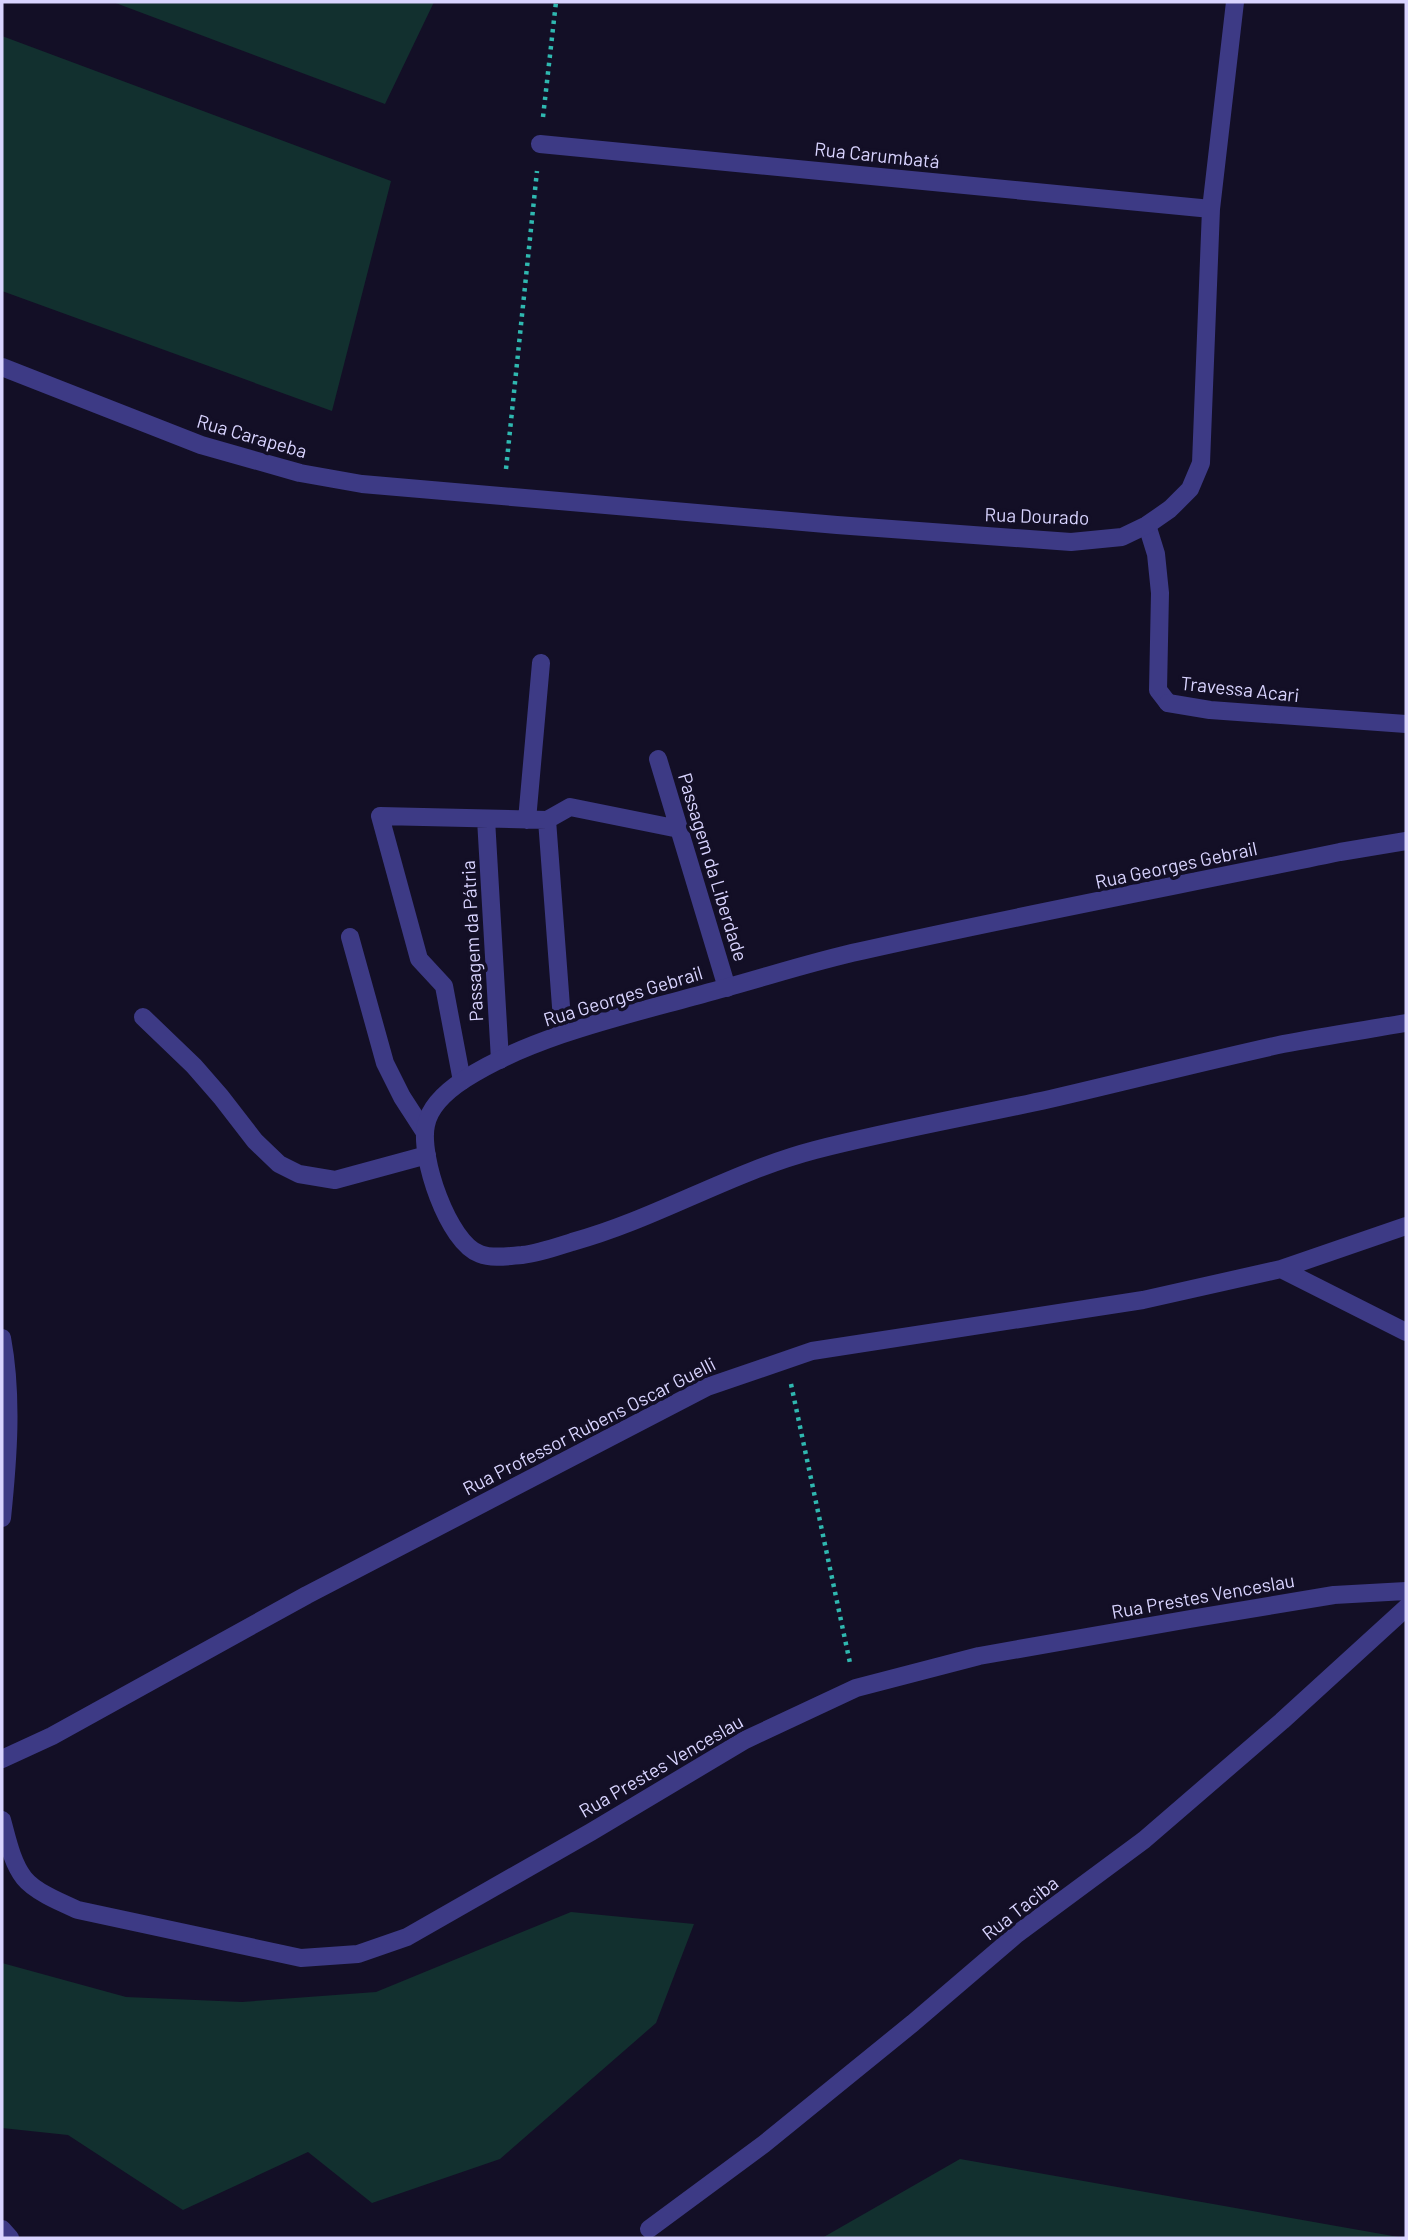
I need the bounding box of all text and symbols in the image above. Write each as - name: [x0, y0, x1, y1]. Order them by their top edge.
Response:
- street label: Rua Carumbatá: [813, 136, 941, 173]
- street label: Rua Carapeba: [194, 409, 310, 462]
- street label: Rua Dourado: [984, 502, 1090, 529]
- street label: Travessa Acari: [1180, 671, 1300, 706]
- street label: Passagem da Liberdade: [674, 770, 753, 964]
- street label: Rua Georges Gebrail: [1093, 836, 1259, 893]
- street label: Passagem da Pátria: [456, 860, 487, 1022]
- street label: Rua Georges Gebrail: [541, 960, 705, 1031]
- street label: Rua Professor Rubens Oscar Guelli: [458, 1352, 719, 1500]
- street label: Rua Prestes Venceslau: [1109, 1568, 1296, 1623]
- street label: Rua Prestes Venceslau: [575, 1709, 747, 1822]
- street label: Rua Taciba: [977, 1871, 1062, 1944]

